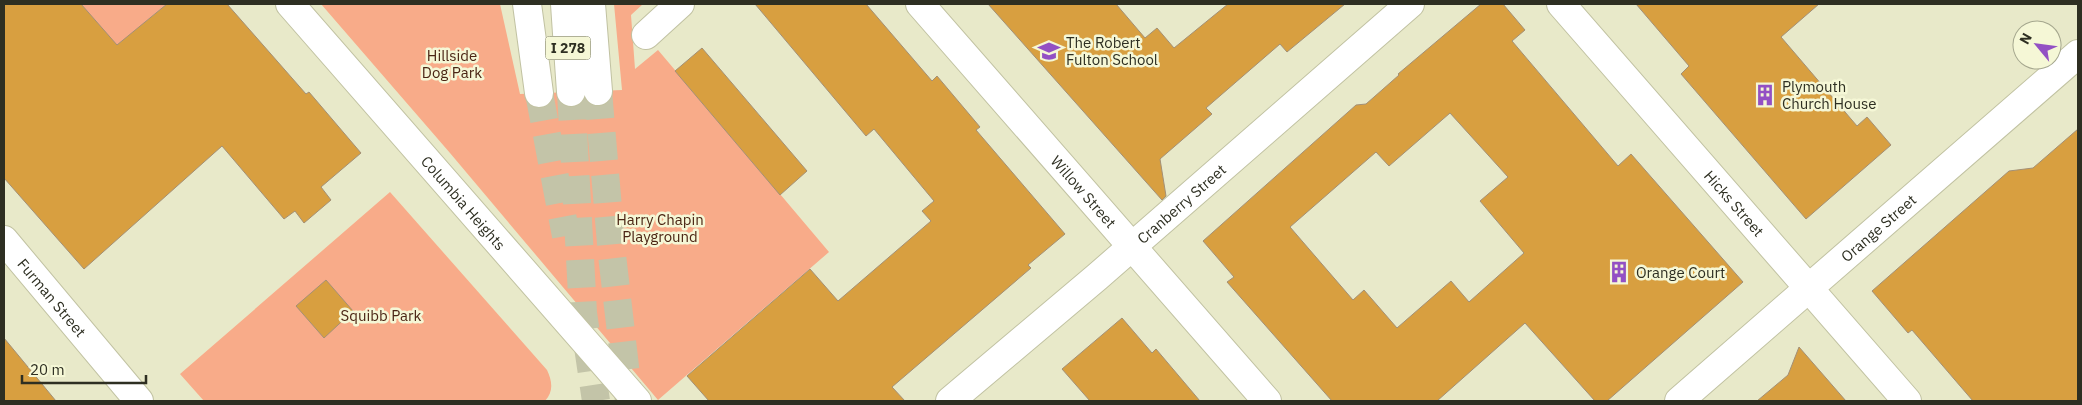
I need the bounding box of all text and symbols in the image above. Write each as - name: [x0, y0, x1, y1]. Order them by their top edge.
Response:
- north arrow: [2012, 20, 2062, 70]
- text: N: [2015, 30, 2036, 47]
- place label: The Robert Fulton School: [1066, 33, 1158, 69]
- road number: I 278: [546, 36, 590, 59]
- school or university icon: The Robert Fulton School: [1036, 38, 1062, 64]
- park label: Hillside Dog Park: [422, 46, 482, 82]
- place label: Plymouth Church House: [1782, 77, 1876, 113]
- building icon: Plymouth Church House: [1752, 82, 1778, 108]
- street label: Willow Street: [1047, 151, 1121, 232]
- street label: Columbia Heights: [417, 152, 510, 254]
- street label: Cranberry Street: [1133, 160, 1229, 247]
- street label: Hicks Street: [1700, 166, 1768, 240]
- street label: Orange Street: [1837, 190, 1920, 266]
- park label: Harry Chapin Playground: [616, 210, 704, 246]
- street label: Furman Street: [14, 254, 90, 341]
- building icon: Orange Court: [1606, 259, 1632, 285]
- place label: Orange Court: [1636, 263, 1725, 282]
- park label: Squibb Park: [341, 306, 422, 325]
- scale bar: [22, 352, 146, 384]
- text: 20 m: [30, 360, 65, 379]

